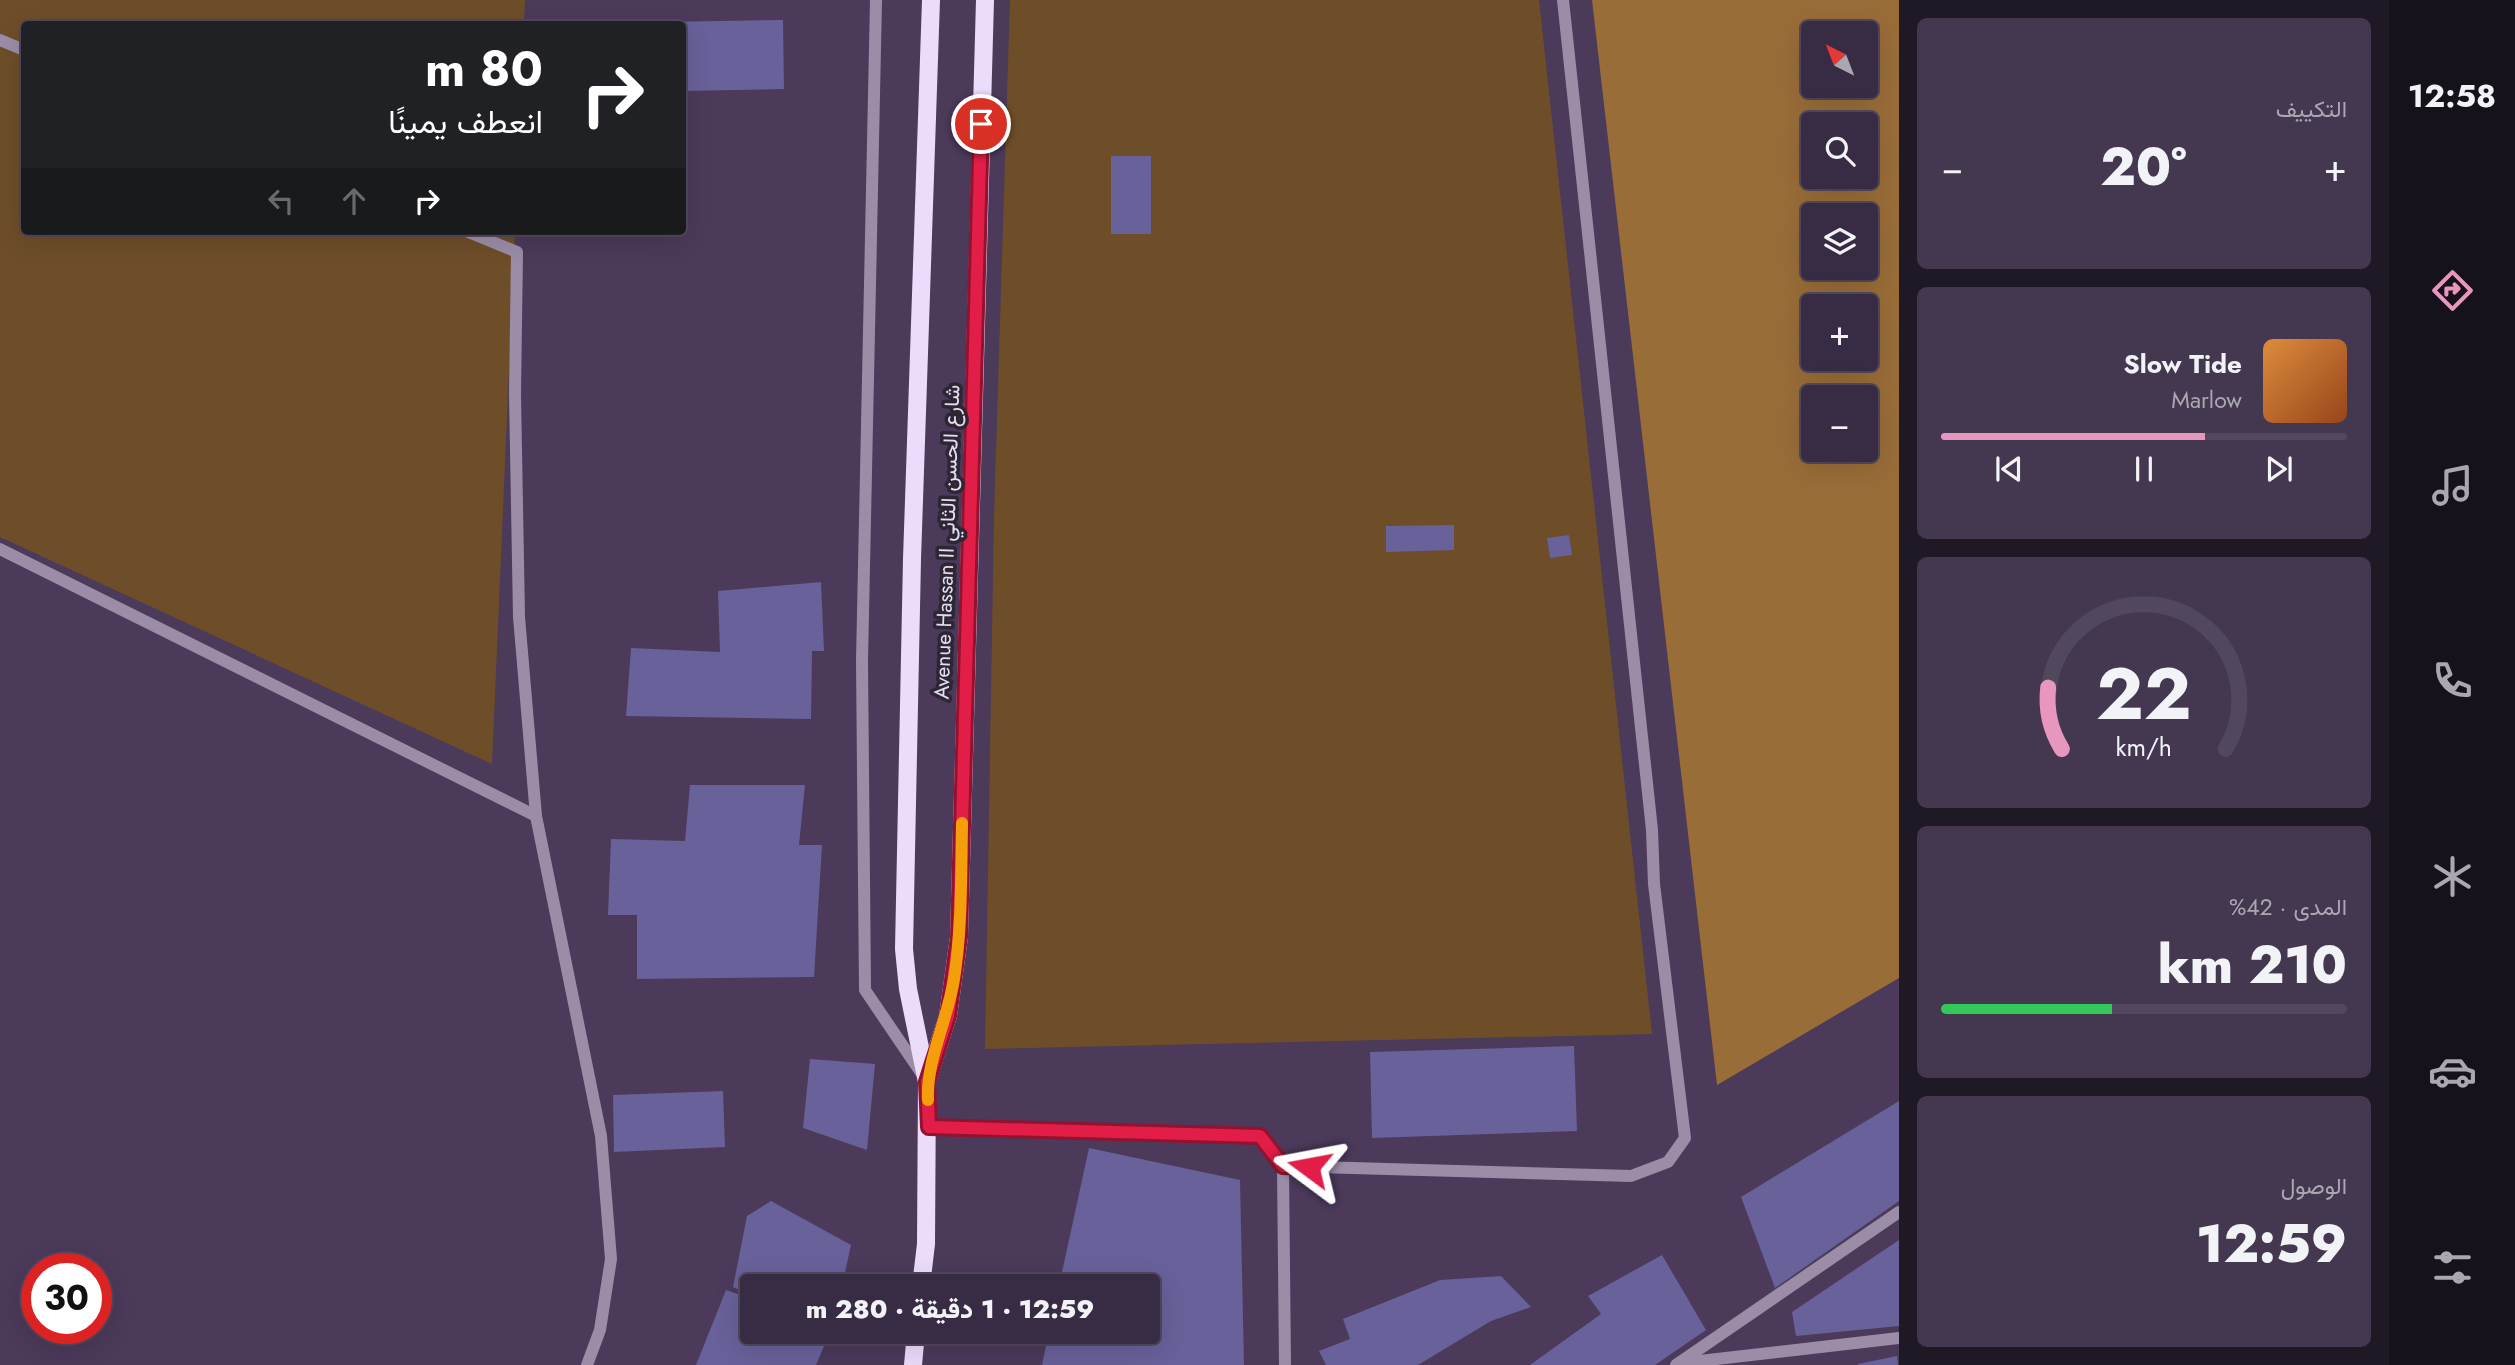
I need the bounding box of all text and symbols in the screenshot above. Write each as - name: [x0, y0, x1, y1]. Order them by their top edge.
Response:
- north arrow: [1801, 21, 1878, 98]
- map controls: [1801, 21, 1878, 462]
- text: 80 m: [425, 34, 543, 104]
- icon: right: [567, 49, 658, 140]
- text: 12:58: [2408, 73, 2496, 119]
- text: التكييف: [2276, 92, 2347, 126]
- pin: [951, 94, 1011, 154]
- text: انعطف يمينًا: [388, 99, 543, 145]
- icon: arrive: [962, 105, 1000, 143]
- button: search: [1801, 112, 1878, 189]
- text: 20°: [2100, 129, 2187, 205]
- text: −: [1941, 140, 1963, 195]
- text: +: [2324, 140, 2347, 195]
- icon: left: [262, 182, 300, 220]
- icon: ahead: [335, 182, 373, 220]
- icon: right: [408, 182, 446, 220]
- button: layers: [1801, 203, 1878, 280]
- icon: directions: [2428, 266, 2477, 315]
- button: +: [1801, 294, 1878, 371]
- text: Slow Tide: [2123, 345, 2242, 383]
- text: Marlow: [2171, 383, 2242, 417]
- street label: Avenue Hassan II شارع الحسن الثاني: [927, 384, 969, 700]
- button: −: [1801, 385, 1878, 462]
- icon: previous: [1990, 450, 2028, 488]
- icon: pause: [2125, 450, 2163, 488]
- icon: next: [2260, 450, 2298, 488]
- icon: music: [2428, 461, 2477, 510]
- text: 22: [2096, 641, 2192, 746]
- icon: phone: [2428, 656, 2477, 705]
- text: km/h: [2116, 728, 2172, 764]
- icon: climate: [2428, 852, 2477, 901]
- text: المدى · 42%: [2229, 890, 2347, 924]
- text: 210 km: [2158, 927, 2347, 1003]
- icon: car: [2428, 1047, 2477, 1096]
- position arrow: [1272, 1130, 1346, 1204]
- text: الوصول: [2281, 1169, 2347, 1203]
- text: 12:59: [2196, 1206, 2347, 1282]
- icon: filters: [2428, 1243, 2477, 1292]
- speed limit sign: 30: [21, 1253, 112, 1344]
- text: 12:59 · 1 دقيقة · 280 m: [806, 1290, 1094, 1328]

